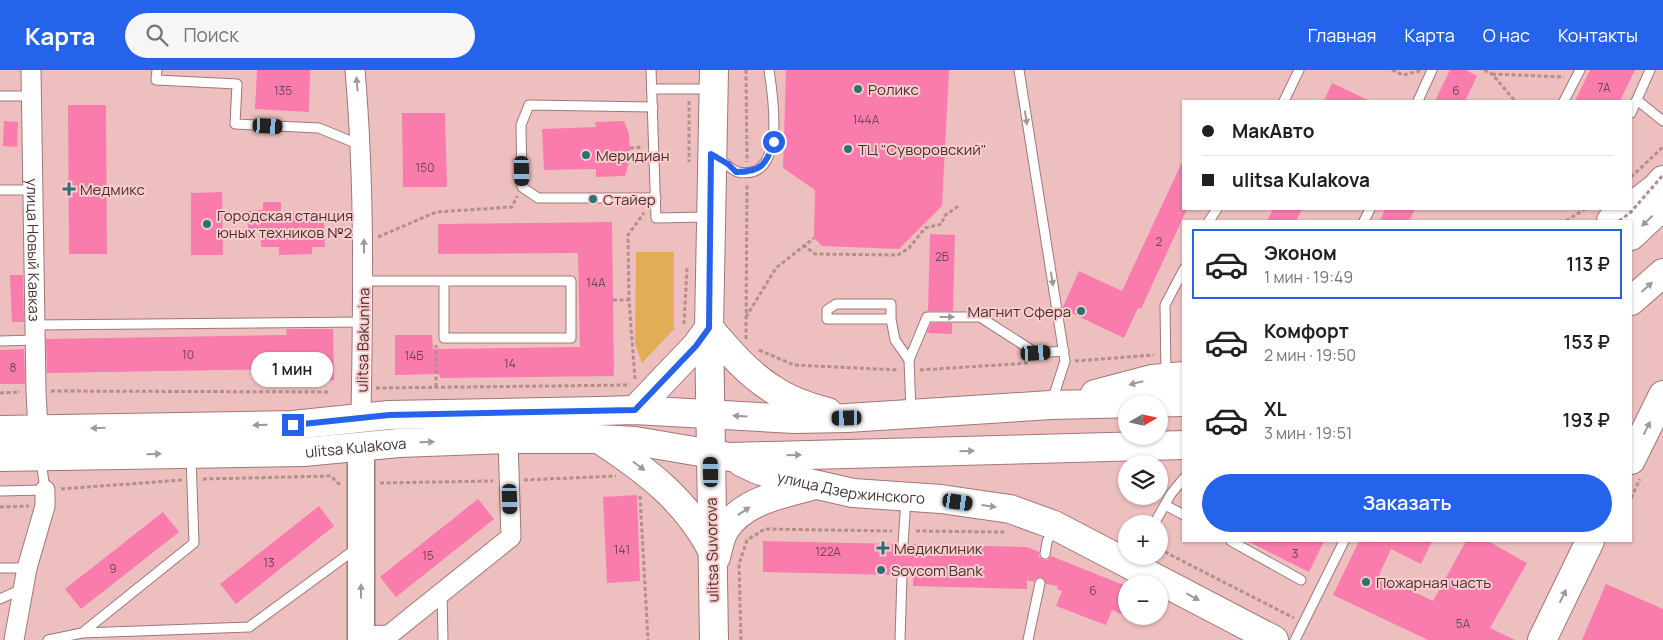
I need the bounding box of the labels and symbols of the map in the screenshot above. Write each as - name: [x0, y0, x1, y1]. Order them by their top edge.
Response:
- one-way arrow: [352, 75, 360, 91]
- place label: Роликс: [868, 79, 919, 100]
- house number: 7А: [1597, 79, 1611, 96]
- house number: 135: [274, 82, 292, 99]
- house number: 6: [1452, 82, 1460, 99]
- marker: Роликс: [852, 83, 864, 95]
- one-way arrow: [1023, 110, 1031, 126]
- house number: 144А: [853, 111, 880, 128]
- car: [252, 118, 283, 134]
- route start: [763, 131, 785, 153]
- place label: ТЦ "Суворовский": [858, 139, 987, 160]
- marker: ТЦ "Суворовский": [842, 143, 854, 155]
- place label: Меридиан: [596, 145, 670, 166]
- marker: Меридиан: [580, 149, 592, 161]
- car: [514, 156, 529, 186]
- house number: 150: [416, 159, 434, 176]
- street label: улица Новый Кавказ: [22, 178, 45, 322]
- place label: Медмикс: [80, 179, 145, 200]
- marker: Медмикс: [62, 182, 76, 196]
- place label: Стайер: [603, 189, 656, 210]
- marker: Стайер: [587, 193, 599, 205]
- place label: Городская станция юных техников №2: [217, 205, 353, 243]
- one-way arrow: [1641, 215, 1653, 227]
- marker: Городская станция юных техников №2: [201, 218, 213, 230]
- house number: 2: [1156, 233, 1163, 250]
- one-way arrow: [359, 238, 367, 254]
- house number: 2Б: [935, 248, 949, 265]
- one-way arrow: [1049, 271, 1057, 287]
- house number: 14А: [586, 274, 606, 291]
- one-way arrow: [1641, 282, 1654, 293]
- street label: ulitsa Bakunina: [352, 287, 374, 393]
- place label: Магнит Сфера: [968, 301, 1071, 322]
- marker: Магнит Сфера: [1075, 305, 1087, 317]
- one-way arrow: [939, 313, 955, 321]
- car: [1020, 345, 1051, 361]
- house number: 10: [182, 346, 194, 363]
- house number: 14Б: [404, 347, 424, 364]
- callout: 1 мин: [252, 352, 334, 388]
- house number: 14: [504, 355, 516, 372]
- house number: 8: [10, 359, 17, 376]
- one-way arrow: [1128, 379, 1143, 387]
- north arrow: [1118, 395, 1168, 445]
- car: [831, 410, 862, 426]
- one-way arrow: [732, 412, 748, 420]
- route end: [282, 414, 304, 436]
- one-way arrow: [1643, 420, 1652, 435]
- one-way arrow: [252, 421, 268, 429]
- one-way arrow: [90, 425, 106, 433]
- street label: ulitsa Kulakova: [304, 432, 407, 462]
- one-way arrow: [419, 437, 435, 445]
- one-way arrow: [960, 447, 976, 455]
- one-way arrow: [146, 450, 162, 458]
- one-way arrow: [787, 451, 803, 459]
- car: [703, 457, 718, 487]
- one-way arrow: [632, 461, 646, 471]
- street label: улица Дзержинского: [775, 466, 926, 508]
- car: [501, 484, 518, 514]
- car: [942, 492, 973, 512]
- street label: ulitsa Suvorova: [701, 497, 723, 603]
- one-way arrow: [982, 502, 998, 510]
- one-way arrow: [737, 506, 751, 515]
- place label: Медиклиник: [894, 538, 983, 559]
- house number: 141: [614, 541, 630, 558]
- marker: Медиклиник: [876, 541, 890, 555]
- house number: 122А: [815, 543, 841, 560]
- house number: 3: [1292, 545, 1298, 562]
- house number: 15: [422, 547, 434, 564]
- house number: 13: [263, 554, 275, 571]
- house number: 9: [109, 560, 117, 577]
- place label: Sovcom Bank: [891, 560, 983, 581]
- marker: Sovcom Bank: [875, 564, 887, 576]
- place label: Пожарная часть: [1376, 572, 1491, 593]
- marker: Пожарная часть: [1360, 576, 1372, 588]
- house number: 6: [1089, 582, 1097, 599]
- one-way arrow: [357, 583, 365, 599]
- one-way arrow: [1560, 589, 1568, 603]
- one-way arrow: [1186, 593, 1200, 601]
- house number: 5А: [1456, 615, 1471, 632]

